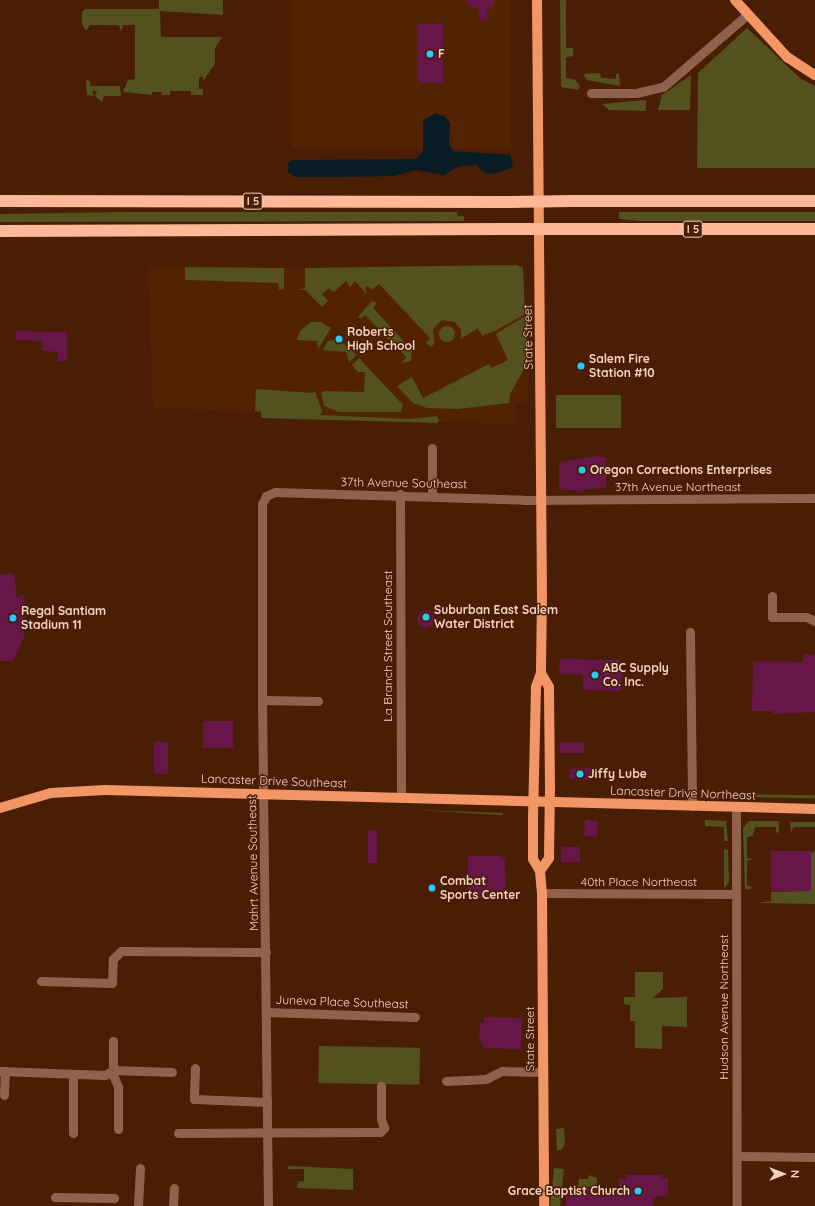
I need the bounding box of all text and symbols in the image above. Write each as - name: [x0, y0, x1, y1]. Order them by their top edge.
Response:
- place label: F: [438, 47, 445, 61]
- marker: F: [425, 49, 435, 59]
- road number: I 5: [242, 192, 264, 210]
- road number: I 5: [682, 220, 704, 238]
- street label: State Street: [520, 304, 536, 370]
- place label: Roberts High School: [347, 325, 415, 353]
- marker: Roberts High School: [334, 334, 344, 344]
- place label: Salem Fire Station #10: [589, 352, 655, 380]
- marker: Salem Fire Station #10: [576, 361, 586, 371]
- place label: Oregon Corrections Enterprises: [590, 463, 772, 477]
- marker: Oregon Corrections Enterprises: [577, 465, 587, 475]
- street label: 37th Avenue Southeast: [341, 475, 467, 491]
- street label: 37th Avenue Northeast: [615, 480, 741, 494]
- street label: La Branch Street Southeast: [381, 570, 395, 722]
- place label: Suburban East Salem Water District: [434, 603, 558, 631]
- place label: Regal Santiam Stadium 11: [21, 604, 106, 632]
- marker: Suburban East Salem Water District: [421, 612, 431, 622]
- marker: Regal Santiam Stadium 11: [8, 613, 18, 623]
- place label: ABC Supply Co. Inc.: [603, 661, 669, 689]
- marker: ABC Supply Co. Inc.: [590, 670, 600, 680]
- place label: Jiffy Lube: [588, 767, 647, 781]
- marker: Jiffy Lube: [575, 769, 585, 779]
- street label: Lancaster Drive Southeast: [201, 771, 347, 791]
- street label: Lancaster Drive Northeast: [610, 783, 756, 803]
- street label: Mahrt Avenue Southeast: [245, 795, 261, 931]
- place label: Combat Sports Center: [440, 874, 521, 902]
- street label: 40th Place Northeast: [581, 875, 697, 889]
- marker: Combat Sports Center: [427, 883, 437, 893]
- street label: Hudson Avenue Northeast: [717, 934, 731, 1080]
- street label: Juneva Place Southeast: [275, 992, 409, 1012]
- street label: State Street: [523, 1007, 537, 1071]
- north arrow: [763, 1154, 803, 1194]
- text: N: [788, 1170, 802, 1178]
- place label: Grace Baptist Church: [508, 1184, 630, 1198]
- marker: Grace Baptist Church: [633, 1186, 643, 1196]

